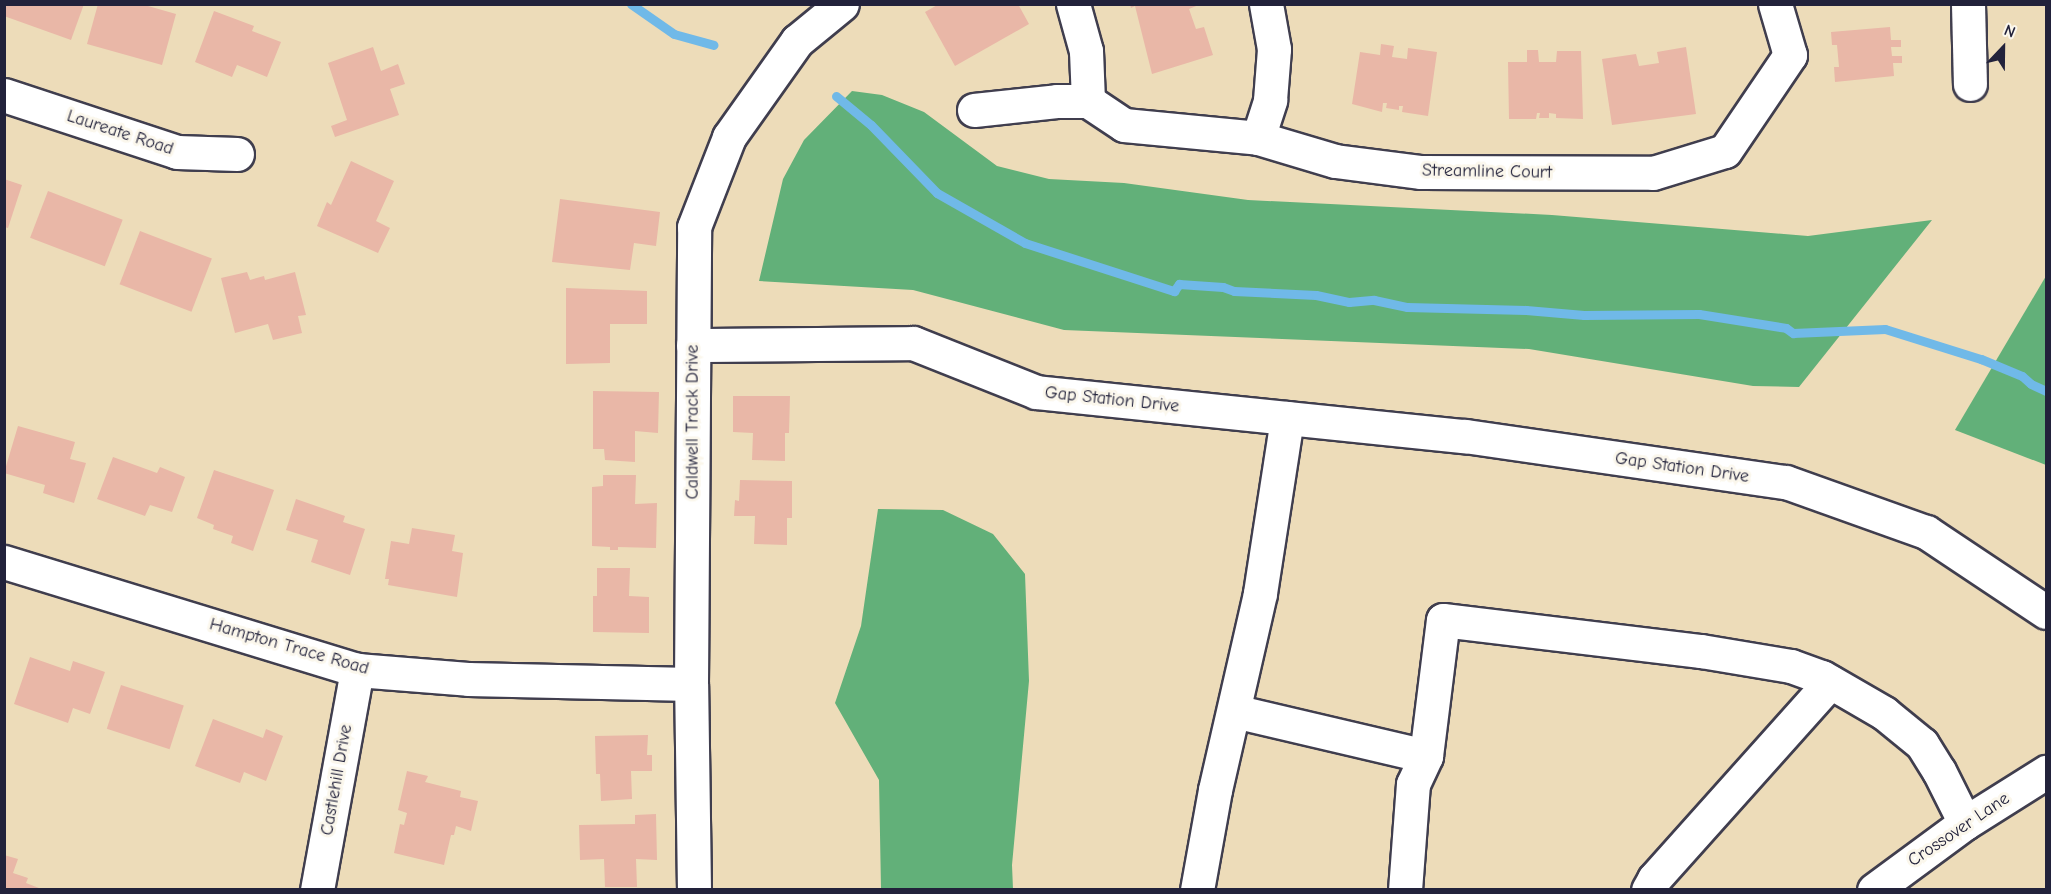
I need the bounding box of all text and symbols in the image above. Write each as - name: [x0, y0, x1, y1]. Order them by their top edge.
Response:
- north arrow: [1973, 18, 2033, 78]
- text: N: [2002, 21, 2018, 42]
- street label: Laureate Road: [64, 106, 176, 160]
- street label: Streamline Court: [1422, 160, 1552, 184]
- street label: Caldwell Track Drive: [682, 345, 704, 499]
- street label: Gap Station Drive: [1044, 382, 1180, 418]
- street label: Gap Station Drive: [1614, 448, 1750, 488]
- street label: Hampton Trace Road: [207, 614, 371, 680]
- street label: Castlehill Drive: [317, 723, 357, 837]
- street label: Crossover Lane: [1904, 788, 2014, 872]

